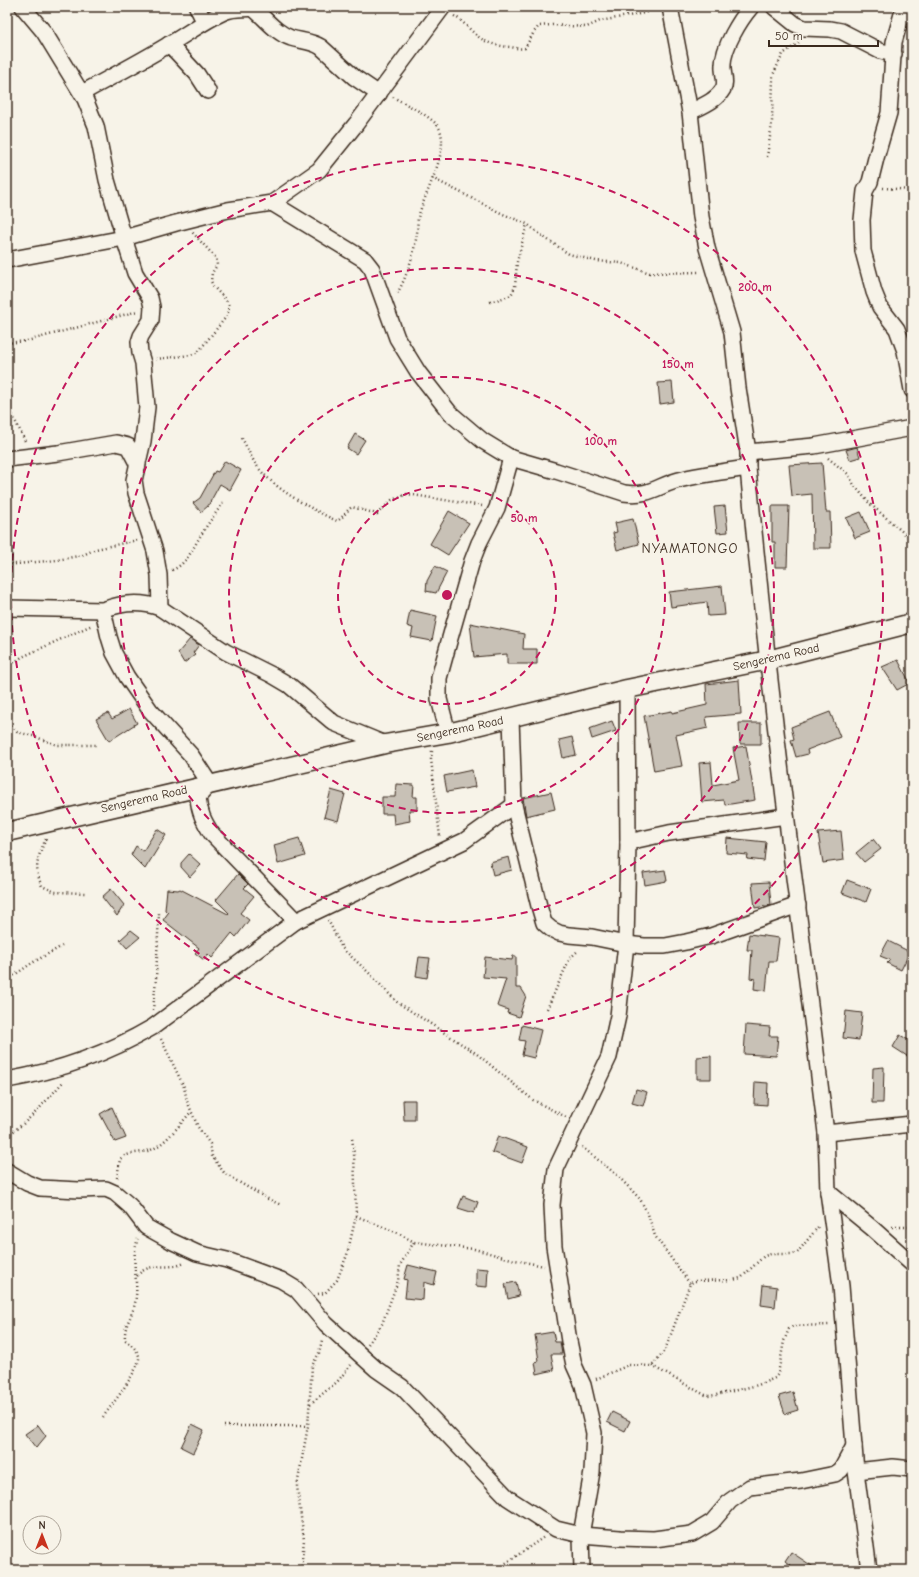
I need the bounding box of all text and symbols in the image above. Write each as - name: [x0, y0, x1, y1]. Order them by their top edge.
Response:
- scale bar: [769, 22, 878, 48]
- text: 50 m: [775, 29, 803, 43]
- text: 200 m: [738, 280, 772, 294]
- text: 150 m: [662, 357, 694, 371]
- text: 100 m: [585, 434, 617, 448]
- text: 50 m: [510, 511, 538, 525]
- district label: NYAMATONGO: [642, 540, 738, 557]
- centre of rings: [440, 588, 454, 602]
- street label: Sengerema Road: [731, 640, 821, 674]
- street label: Sengerema Road: [415, 713, 505, 745]
- street label: Sengerema Road: [99, 782, 189, 816]
- north arrow: [22, 1515, 62, 1555]
- text: N: [38, 1519, 46, 1532]

